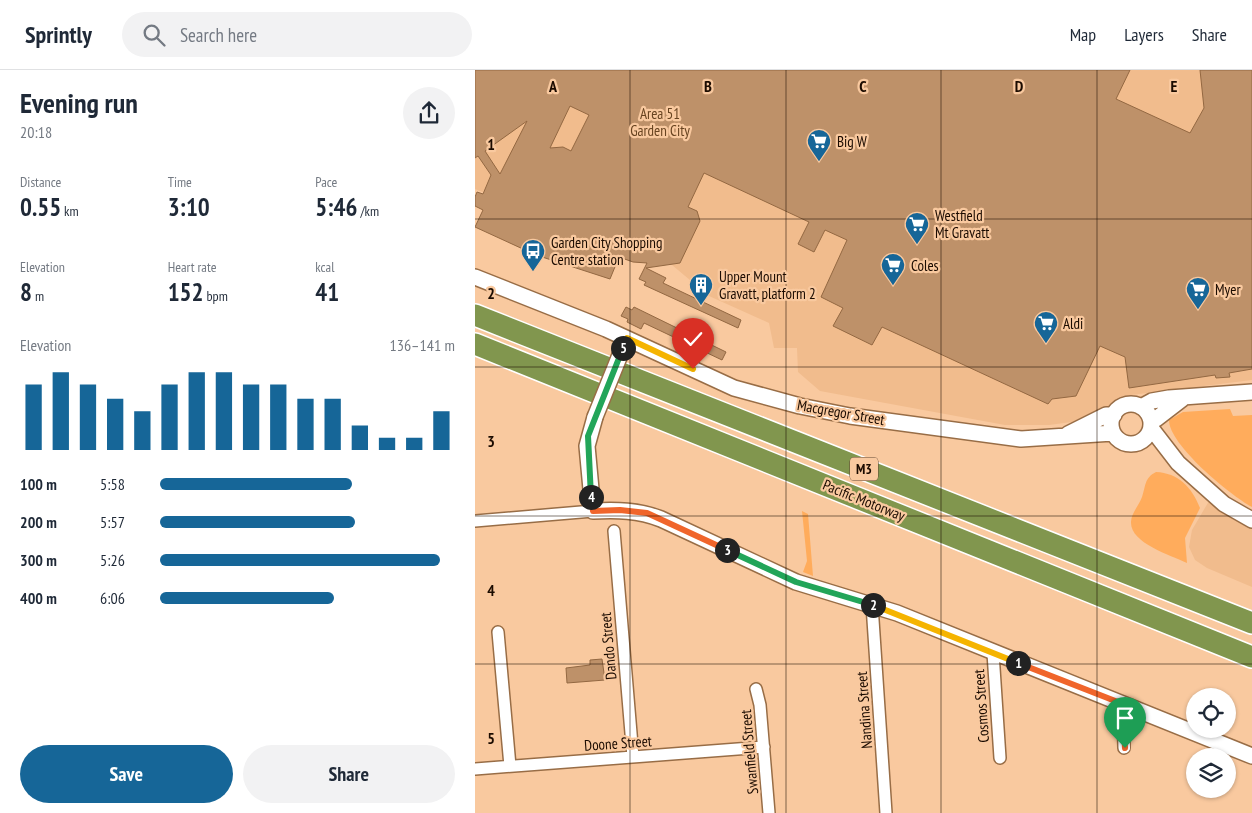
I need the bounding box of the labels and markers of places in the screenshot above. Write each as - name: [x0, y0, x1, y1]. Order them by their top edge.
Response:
- supermarket icon: Big W: [806, 128, 832, 162]
- place label: Big W: [837, 132, 867, 151]
- place label: Westfield Mt Gravatt: [935, 206, 989, 242]
- supermarket icon: Westfield Mt Gravatt: [904, 211, 930, 245]
- place label: Garden City Shopping Centre station: [551, 233, 662, 269]
- bus stop icon: Garden City Shopping Centre station: [520, 238, 546, 272]
- supermarket icon: Coles: [880, 252, 906, 286]
- place label: Coles: [911, 256, 939, 275]
- place label: Upper Mount Gravatt, platform 2: [719, 267, 816, 303]
- building icon: Upper Mount Gravatt, platform 2: [688, 272, 714, 306]
- supermarket icon: Myer: [1185, 276, 1211, 310]
- place label: Myer: [1215, 280, 1241, 299]
- supermarket icon: Aldi: [1033, 310, 1059, 344]
- place label: Aldi: [1063, 314, 1083, 333]
- pin: [672, 318, 714, 369]
- pin: 5: [611, 336, 635, 360]
- pin: 4: [579, 484, 603, 510]
- pin: 3: [715, 538, 739, 562]
- pin: 2: [861, 592, 885, 618]
- pin: 1: [1005, 650, 1031, 676]
- pin: [1104, 697, 1146, 748]

